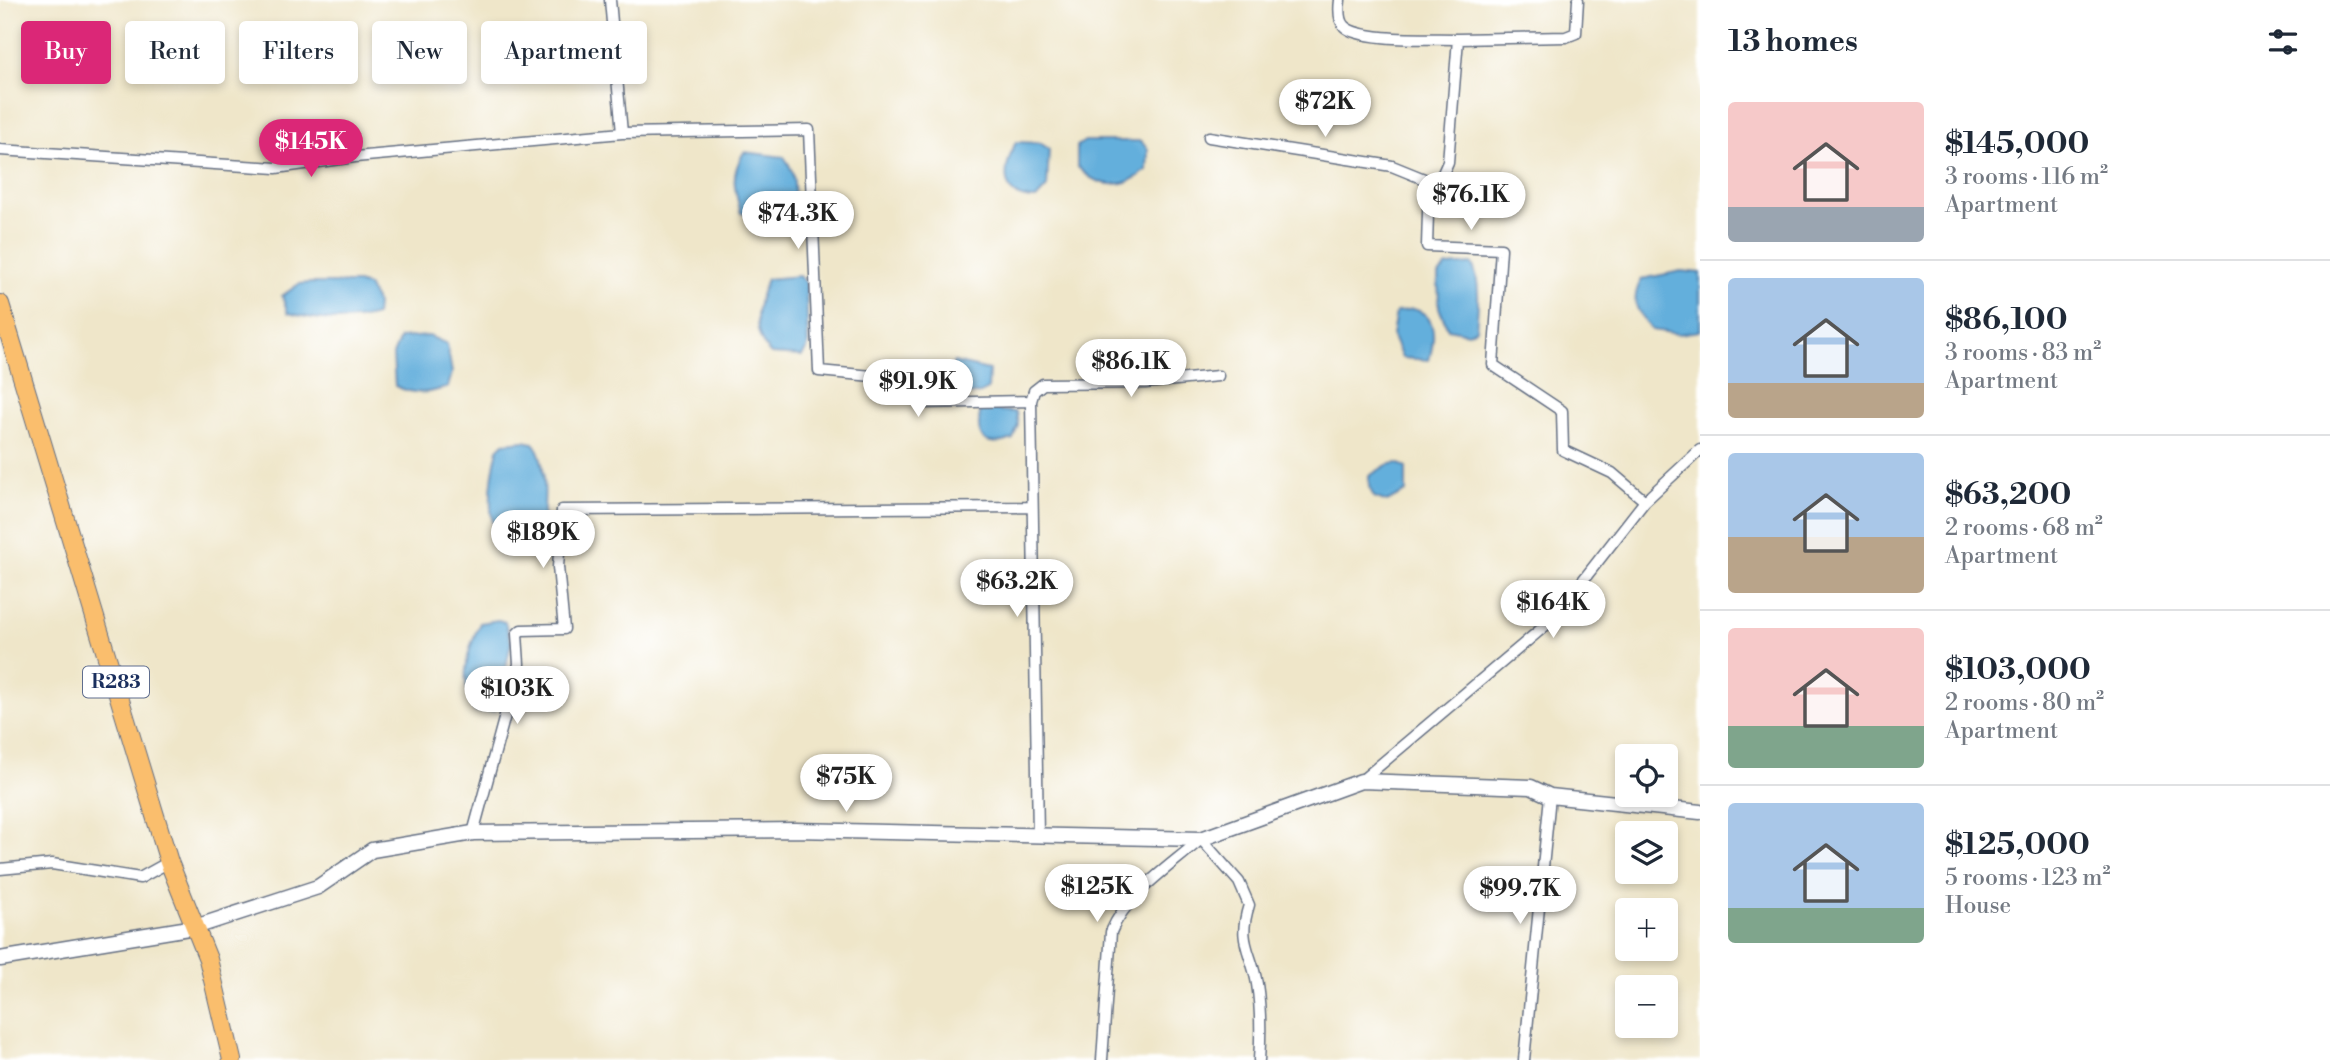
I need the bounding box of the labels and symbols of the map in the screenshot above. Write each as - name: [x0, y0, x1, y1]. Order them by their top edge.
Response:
- pin: $72K: [1284, 80, 1366, 139]
- pin: $145K: [262, 120, 360, 179]
- pin: $76.1K: [1414, 173, 1528, 232]
- pin: $74.3K: [741, 191, 855, 251]
- pin: $86.1K: [1074, 340, 1188, 399]
- pin: $91.9K: [861, 360, 975, 419]
- pin: $189K: [494, 510, 592, 570]
- pin: $63.2K: [960, 560, 1074, 619]
- pin: $164K: [1504, 580, 1602, 640]
- road number: R283: [83, 666, 149, 698]
- pin: $103K: [468, 666, 566, 726]
- pin: $75K: [805, 754, 887, 814]
- pin: $125K: [1048, 864, 1146, 924]
- pin: $99.7K: [1463, 866, 1577, 926]

